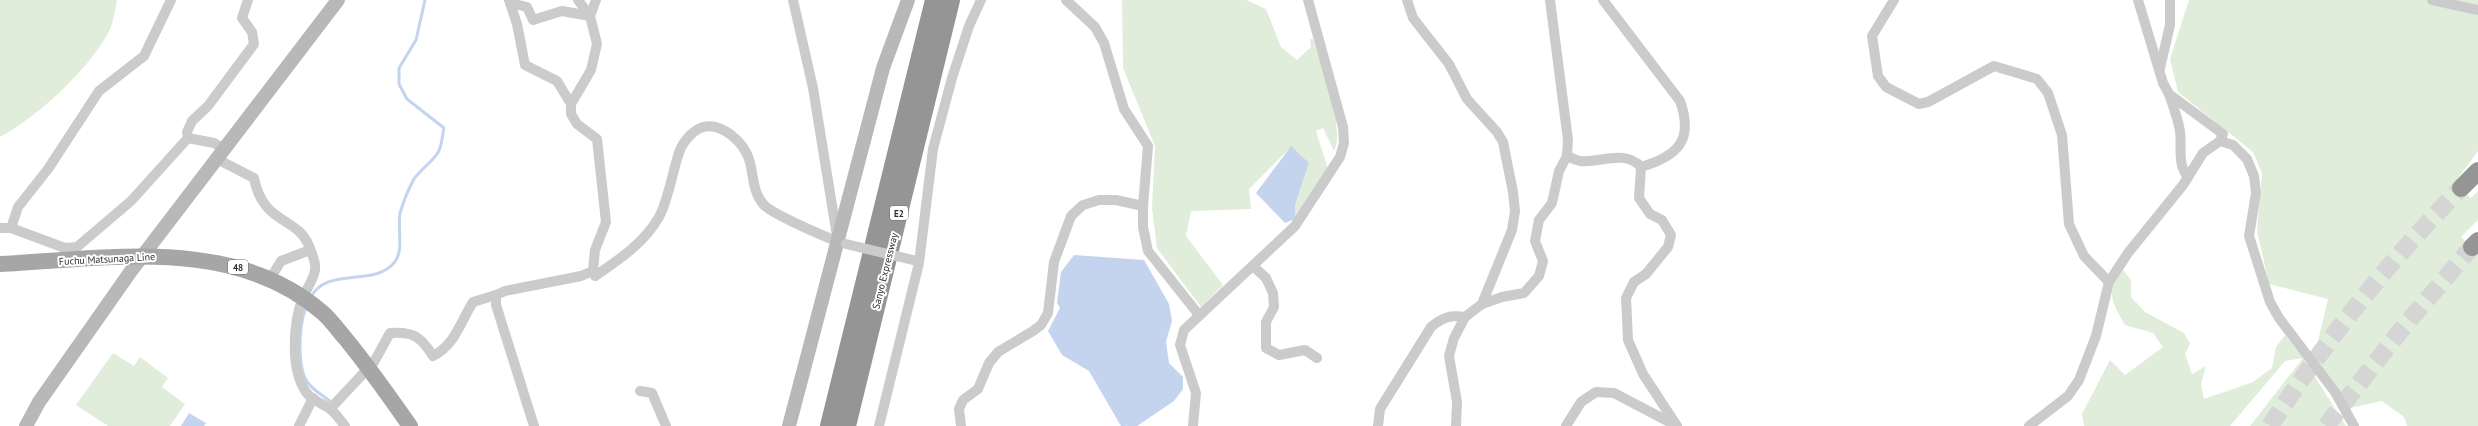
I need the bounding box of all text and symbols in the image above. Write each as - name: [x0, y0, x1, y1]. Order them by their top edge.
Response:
- road number: E2: [890, 206, 908, 220]
- street label: Sanyo Expressway: [869, 231, 901, 310]
- street label: Fuchu Matsunaga Line: [59, 250, 155, 268]
- road number: 48: [228, 260, 248, 274]

